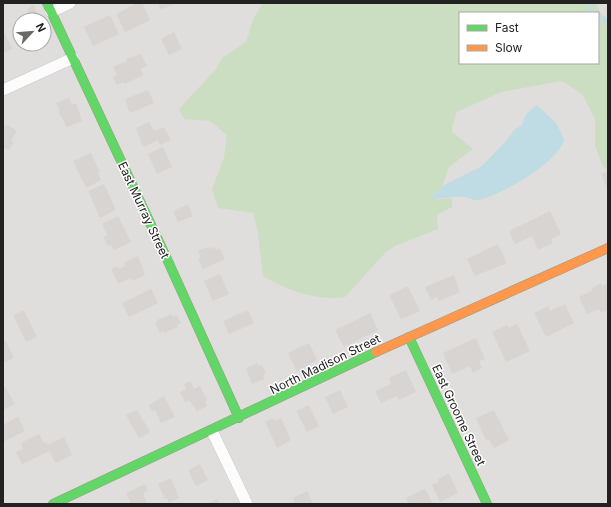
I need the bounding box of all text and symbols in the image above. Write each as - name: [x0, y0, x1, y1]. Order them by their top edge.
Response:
- north arrow: [12, 12, 52, 52]
- legend: [459, 12, 599, 64]
- text: Fast: [495, 20, 519, 35]
- text: N: [33, 21, 49, 34]
- text: Slow: [495, 40, 523, 55]
- street label: East Murray Street: [115, 159, 173, 261]
- street label: North Madison Street: [267, 331, 383, 397]
- street label: East Groome Street: [429, 362, 489, 468]

